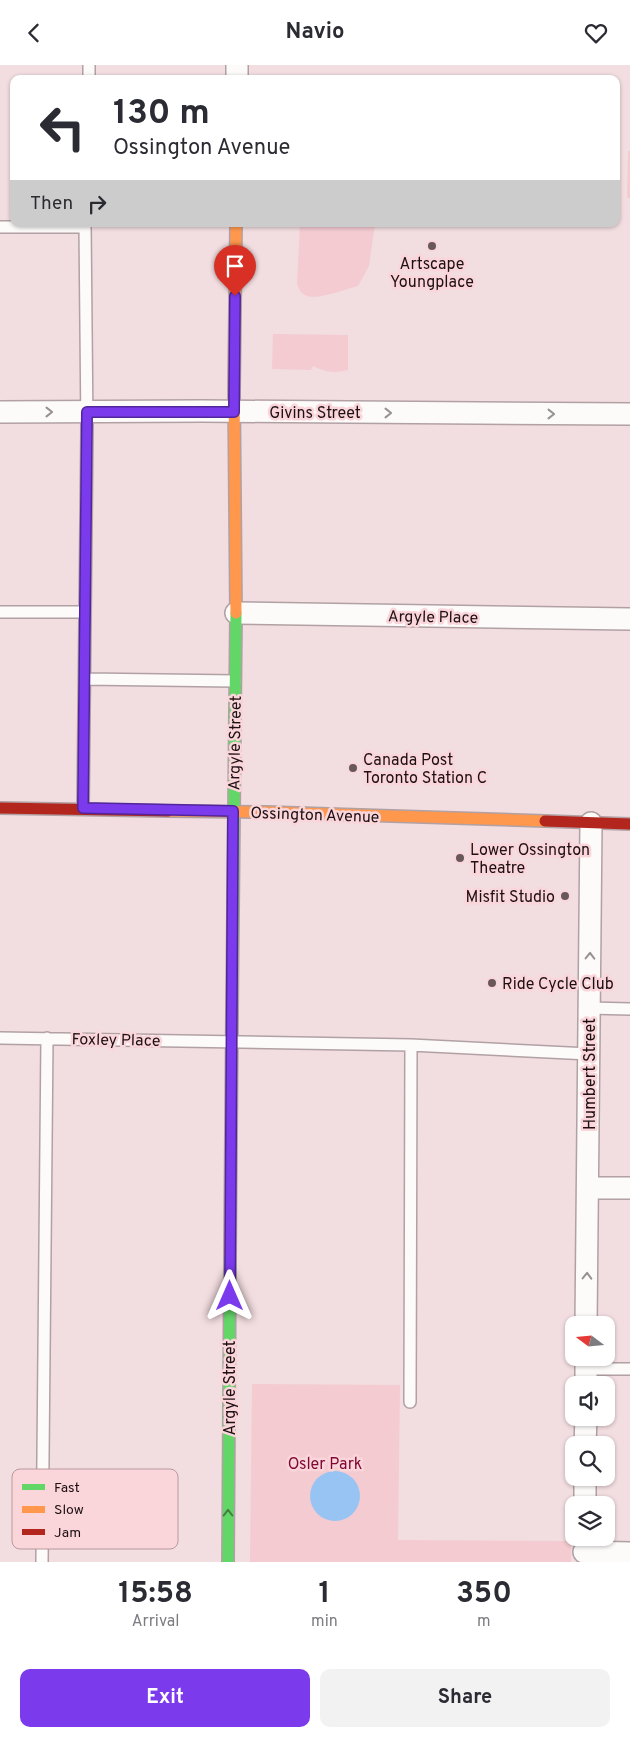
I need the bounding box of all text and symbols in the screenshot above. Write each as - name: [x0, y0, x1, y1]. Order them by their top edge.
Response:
- icon: back: [20, 19, 48, 47]
- text: Navio: [286, 19, 344, 46]
- icon: heart: [582, 19, 610, 47]
- text: 130 m: [113, 92, 210, 136]
- icon: left: [30, 95, 95, 160]
- text: Ossington Avenue: [113, 135, 290, 162]
- icon: right: [83, 190, 111, 218]
- text: Then: [30, 192, 73, 216]
- marker: Artscape Youngplace: [426, 240, 438, 252]
- pin: [214, 245, 256, 296]
- icon: arrive: [221, 252, 249, 280]
- place label: Artscape Youngplace: [390, 255, 474, 293]
- street label: Givins Street: [269, 404, 361, 424]
- one-way arrow: [45, 407, 53, 417]
- one-way arrow: [384, 408, 392, 418]
- one-way arrow: [547, 409, 555, 419]
- street label: Argyle Place: [388, 607, 478, 629]
- street label: Argyle Street: [225, 695, 247, 791]
- place label: Canada Post Toronto Station C: [363, 751, 487, 789]
- marker: Canada Post Toronto Station C: [347, 762, 359, 774]
- street label: Ossington Avenue: [250, 804, 380, 828]
- place label: Lower Ossington Theatre: [470, 841, 590, 879]
- marker: Lower Ossington Theatre: [454, 852, 466, 864]
- place label: Misfit Studio: [466, 888, 555, 908]
- marker: Misfit Studio: [559, 890, 571, 902]
- one-way arrow: [585, 952, 595, 960]
- place label: Ride Cycle Club: [502, 975, 614, 995]
- marker: Ride Cycle Club: [486, 977, 498, 989]
- street label: Humbert Street: [581, 1018, 601, 1130]
- street label: Foxley Place: [71, 1030, 161, 1052]
- position arrow: [203, 1269, 255, 1321]
- one-way arrow: [582, 1272, 592, 1280]
- north arrow: [565, 1316, 615, 1366]
- map controls: [565, 1316, 615, 1546]
- street label: Argyle Street: [221, 1341, 241, 1435]
- button: sound: [565, 1376, 615, 1426]
- button: search: [565, 1436, 615, 1486]
- park label: Osler Park: [288, 1455, 362, 1475]
- legend: [12, 1469, 178, 1549]
- text: Fast: [54, 1480, 80, 1497]
- button: layers: [565, 1496, 615, 1546]
- text: Slow: [54, 1502, 84, 1519]
- one-way arrow: [223, 1509, 233, 1517]
- text: Jam: [54, 1525, 81, 1542]
- text: 15:58: [118, 1576, 193, 1613]
- text: 1: [318, 1576, 330, 1613]
- text: 350: [456, 1576, 512, 1613]
- text: Arrival: [132, 1612, 179, 1632]
- text: min: [311, 1612, 338, 1632]
- text: m: [477, 1612, 491, 1632]
- button: Exit: [20, 1669, 310, 1727]
- button: Share: [320, 1669, 610, 1727]

